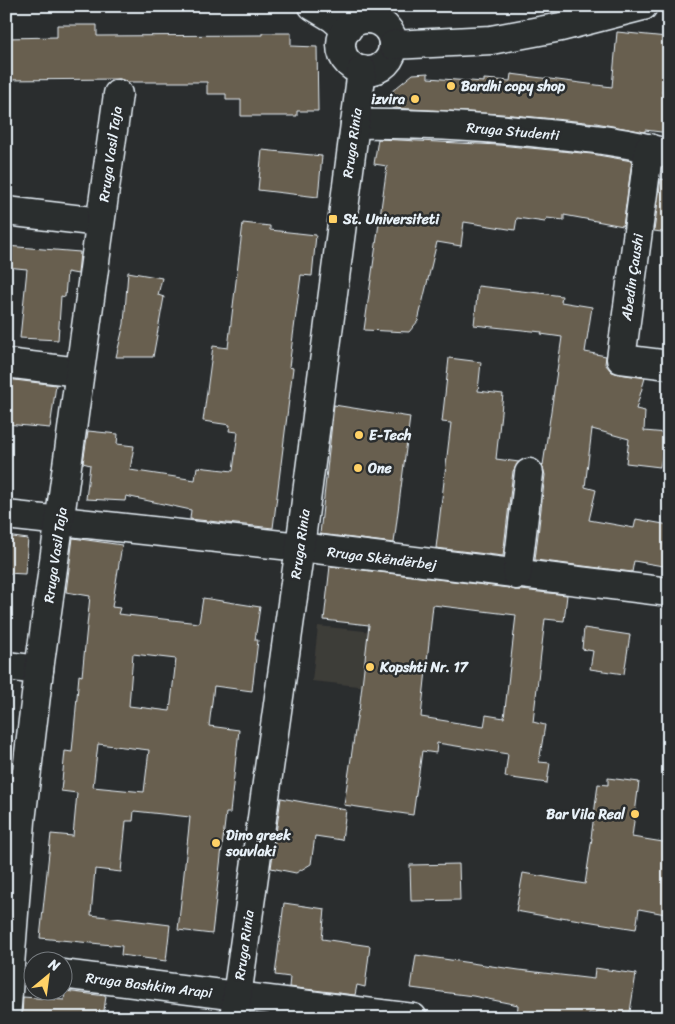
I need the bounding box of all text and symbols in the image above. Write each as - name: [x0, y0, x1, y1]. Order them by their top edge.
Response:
- place label: Bardhi copy shop: [461, 74, 566, 99]
- marker: Bardhi copy shop: [445, 80, 457, 92]
- place label: izvira: [371, 87, 406, 112]
- marker: izvira: [409, 93, 421, 105]
- street label: Rruga Vasil Taja: [91, 105, 130, 204]
- street label: Rruga Rinia: [335, 106, 370, 180]
- street label: Rruga Studenti: [466, 115, 562, 148]
- place label: St. Universiteti: [342, 207, 440, 232]
- marker: St. Universiteti: [327, 213, 339, 225]
- street label: Abedin Çaushi: [614, 231, 651, 323]
- place label: E-Tech: [369, 423, 412, 448]
- marker: E-Tech: [353, 429, 365, 441]
- place label: One: [367, 456, 393, 481]
- marker: One: [352, 462, 364, 474]
- street label: Rruga Vasil Taja: [36, 506, 75, 605]
- street label: Rruga Rinia: [283, 507, 318, 581]
- street label: Rruga Skëndërbej: [326, 539, 439, 578]
- place label: Kopshti Nr. 17: [379, 655, 469, 680]
- marker: Kopshti Nr. 17: [364, 661, 376, 673]
- place label: Bar Vila Real: [546, 802, 626, 827]
- marker: Bar Vila Real: [629, 808, 641, 820]
- place label: Dino greek souvlaki: [225, 823, 291, 864]
- marker: Dino greek souvlaki: [210, 837, 222, 849]
- street label: Rruga Rinia: [227, 908, 262, 982]
- text: N: [43, 951, 65, 978]
- north arrow: [22, 952, 72, 1002]
- street label: Rruga Bashkim Arapi: [84, 965, 215, 1006]

